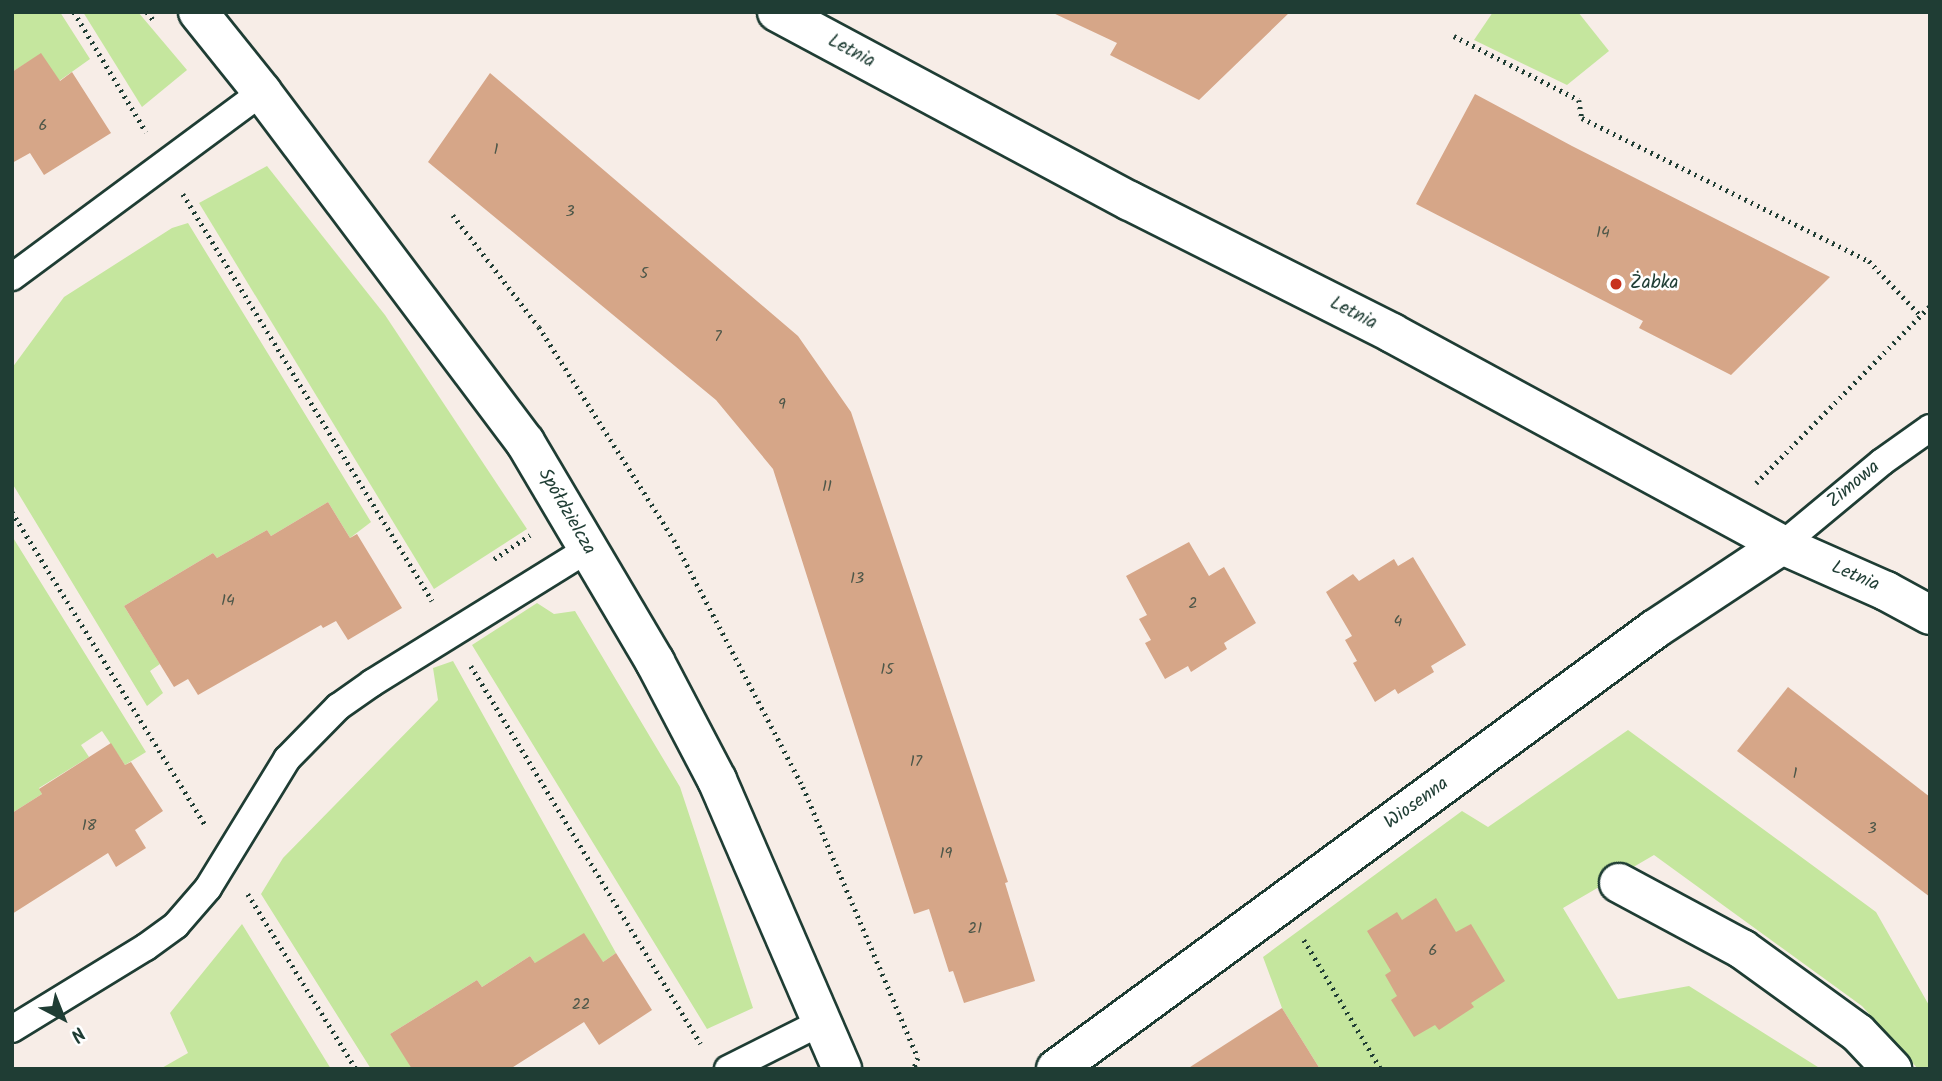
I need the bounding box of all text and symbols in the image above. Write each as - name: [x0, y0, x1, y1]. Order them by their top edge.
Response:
- street label: Letnia: [824, 30, 878, 74]
- house number: 6: [39, 116, 47, 136]
- house number: 1: [493, 140, 499, 160]
- house number: 3: [565, 202, 575, 222]
- house number: 14: [1596, 223, 1610, 243]
- house number: 5: [640, 264, 648, 284]
- place label: Żabka: [1630, 273, 1678, 295]
- marker: Żabka: [1608, 276, 1624, 292]
- street label: Letnia: [1326, 293, 1380, 335]
- house number: 7: [714, 327, 722, 347]
- house number: 9: [778, 395, 786, 415]
- street label: Zimowa: [1823, 456, 1885, 514]
- street label: Spółdzielcza: [532, 465, 600, 559]
- house number: 11: [822, 477, 832, 497]
- street label: Letnia: [1828, 557, 1882, 597]
- house number: 13: [850, 569, 864, 589]
- house number: 14: [221, 591, 235, 611]
- house number: 2: [1188, 594, 1198, 614]
- house number: 4: [1394, 612, 1402, 632]
- house number: 15: [880, 660, 894, 680]
- house number: 17: [910, 752, 922, 772]
- house number: 1: [1792, 764, 1798, 784]
- street label: Wiosenna: [1380, 773, 1454, 835]
- house number: 18: [82, 816, 96, 836]
- house number: 3: [1867, 819, 1877, 839]
- house number: 19: [940, 844, 952, 864]
- house number: 21: [968, 919, 982, 939]
- house number: 6: [1429, 941, 1437, 961]
- north arrow: [28, 983, 98, 1053]
- house number: 22: [572, 995, 590, 1015]
- text: N: [63, 1018, 92, 1049]

